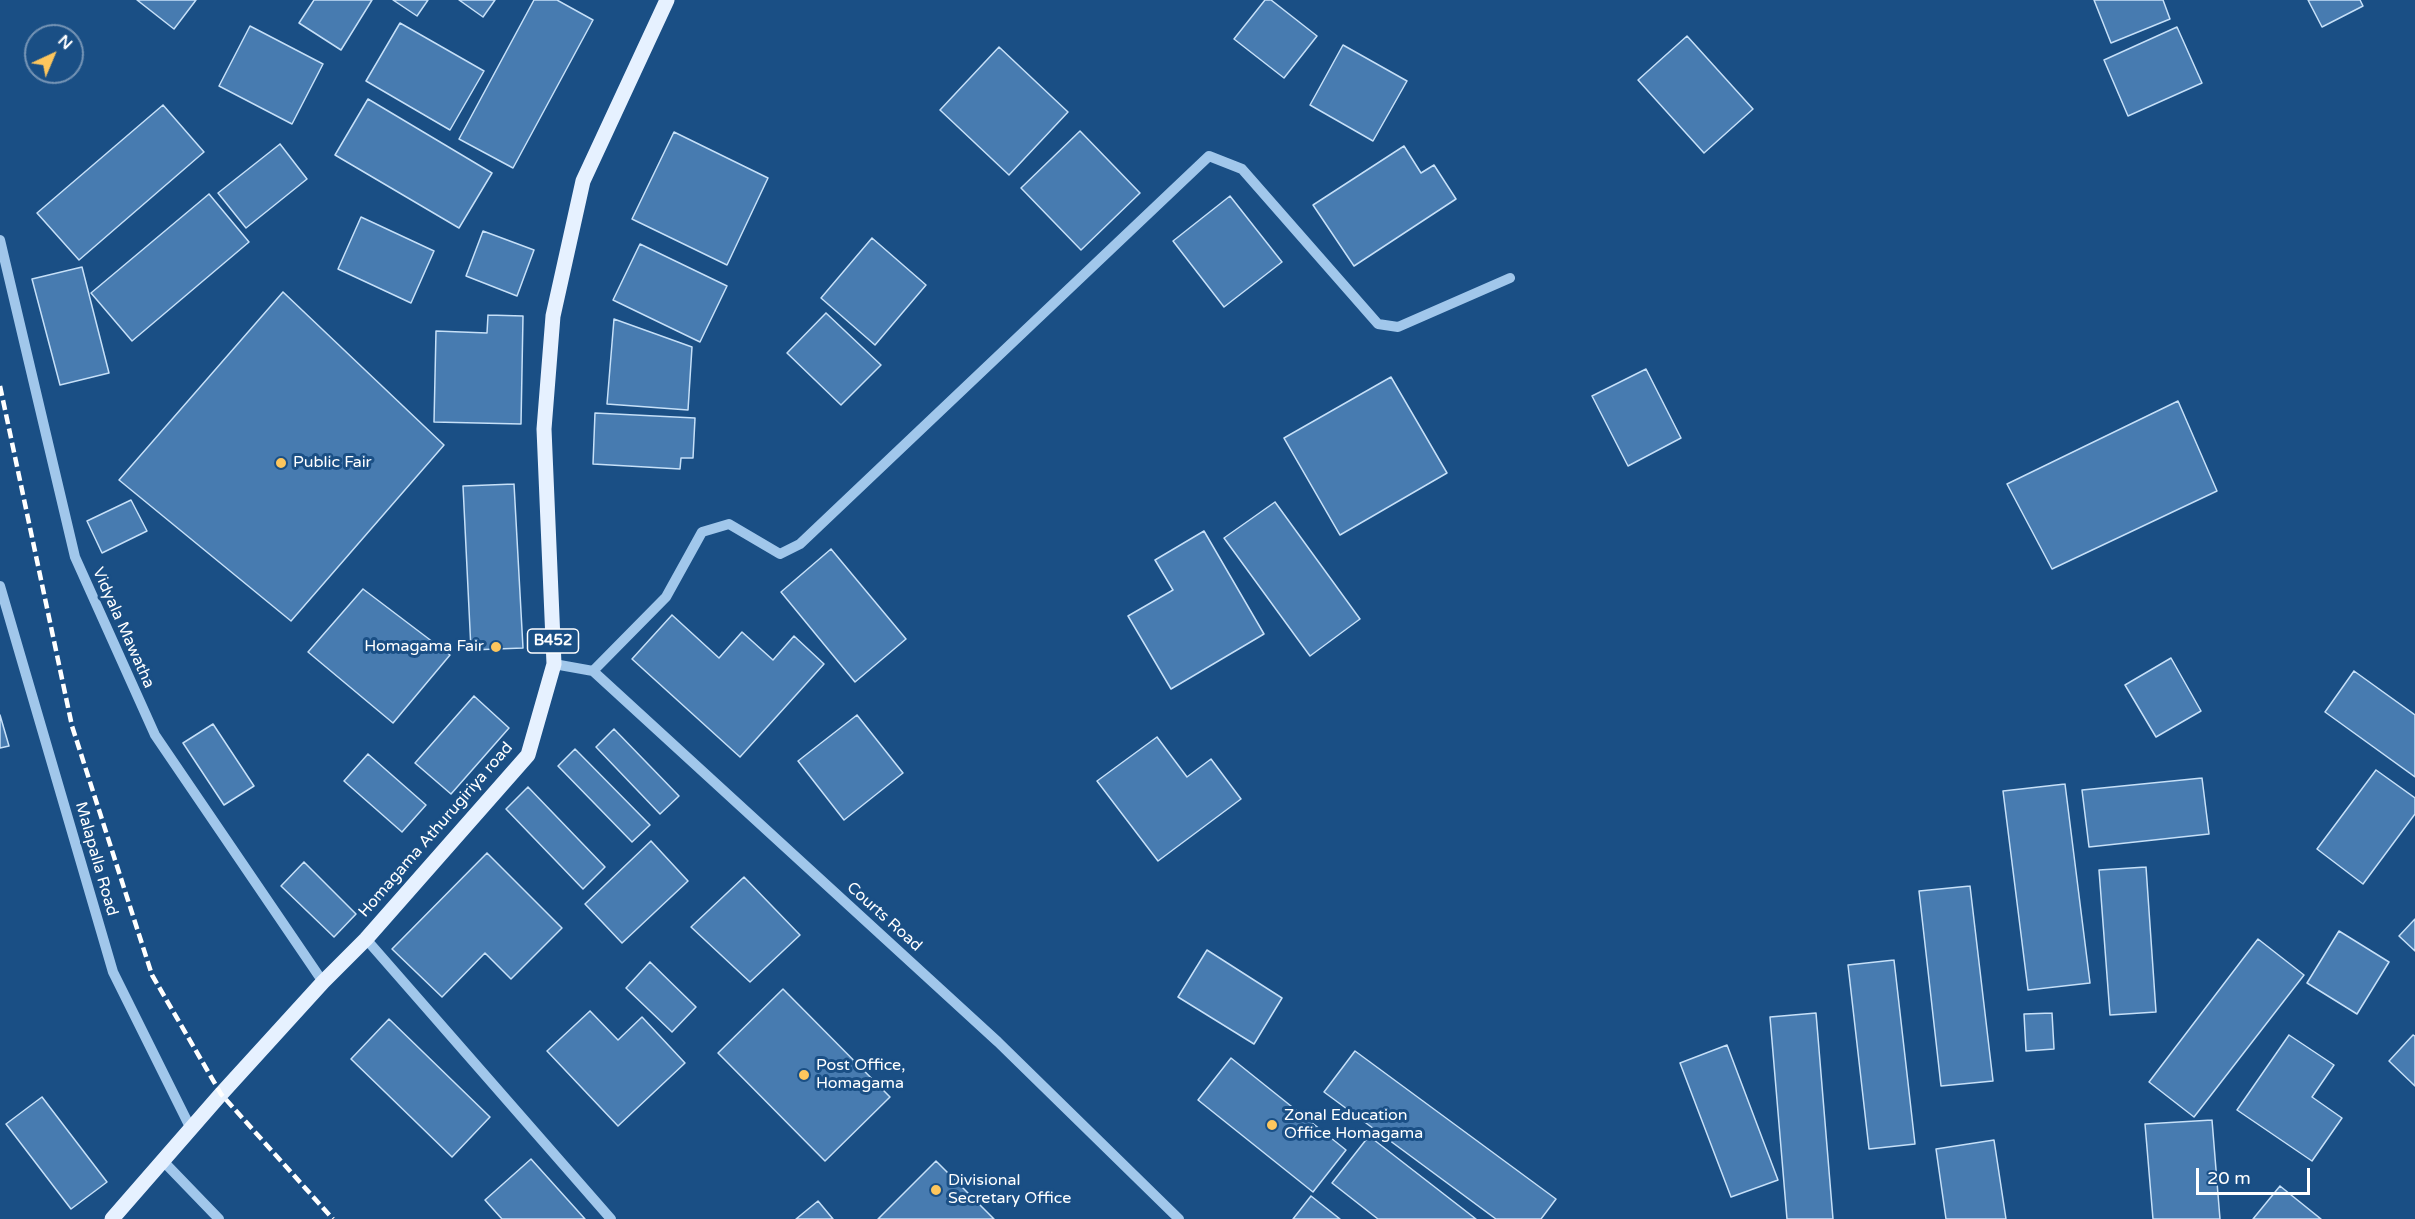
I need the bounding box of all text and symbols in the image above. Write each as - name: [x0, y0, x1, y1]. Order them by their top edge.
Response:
- north arrow: [24, 24, 84, 84]
- text: N: [54, 31, 77, 54]
- place label: Public Fair: [293, 453, 372, 473]
- marker: Public Fair: [274, 456, 288, 470]
- street label: Vidyala Mawatha: [88, 565, 158, 691]
- road number: B452: [528, 629, 578, 653]
- place label: Homagama Fair: [364, 637, 484, 657]
- marker: Homagama Fair: [489, 640, 503, 654]
- street label: Homagama Athurugiriya road: [355, 739, 517, 921]
- street label: Malapalla Road: [71, 800, 121, 918]
- street label: Courts Road: [842, 878, 926, 956]
- place label: Post Office, Homagama: [816, 1056, 905, 1094]
- marker: Post Office, Homagama: [797, 1068, 811, 1082]
- place label: Zonal Education Office Homagama: [1284, 1106, 1423, 1144]
- marker: Zonal Education Office Homagama: [1265, 1118, 1279, 1132]
- scale bar: [2199, 1156, 2313, 1194]
- text: 20 m: [2207, 1167, 2251, 1189]
- place label: Divisional Secretary Office: [948, 1171, 1071, 1209]
- marker: Divisional Secretary Office: [929, 1183, 943, 1197]

